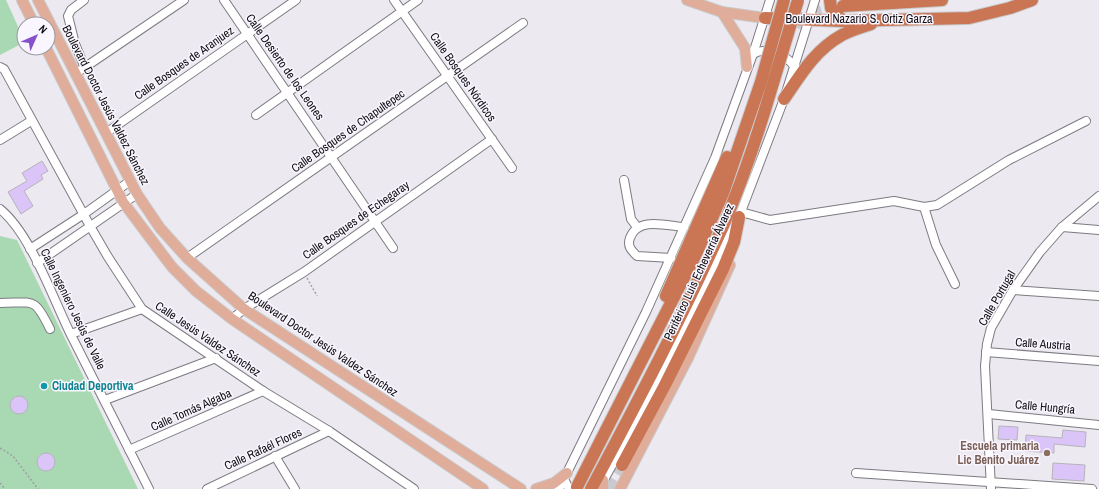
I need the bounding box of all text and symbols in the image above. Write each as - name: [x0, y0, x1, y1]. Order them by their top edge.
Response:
- street label: Calle Desierto de los Leones: [242, 11, 328, 123]
- street label: Boulevard Nazario S. Ortiz Garza: [785, 11, 933, 27]
- north arrow: [16, 16, 56, 56]
- text: N: [36, 22, 50, 36]
- street label: Boulevard Doctor Jesús Valdez Sánchez: [59, 22, 153, 188]
- street label: Calle Bosques de Aranjuez: [131, 23, 237, 103]
- street label: Calle Bosques Nórdicos: [426, 29, 500, 125]
- street label: Calle Bosques de Chapultepec: [288, 86, 408, 176]
- street label: Calle Bosques de Echegaray: [299, 177, 413, 263]
- street label: Periférico Luis Echeverría Álvarez: [660, 201, 738, 343]
- street label: Calle Ingeniero Jesús de Valle: [37, 246, 109, 372]
- street label: Calle Portugal: [975, 267, 1019, 329]
- street label: Boulevard Doctor Jesús Valdez Sánchez: [245, 288, 401, 400]
- street label: Calle Jesús Valdez Sánchez: [152, 298, 264, 380]
- street label: Calle Austria: [1015, 334, 1072, 354]
- place label: Ciudad Deportiva: [52, 378, 134, 394]
- marker: Ciudad Deportiva: [39, 381, 49, 391]
- street label: Calle Tomás Algaba: [148, 385, 234, 435]
- street label: Calle Hungría: [1014, 396, 1076, 418]
- street label: Calle Rafaél Flores: [222, 424, 304, 474]
- place label: Escuela primaria Lic Benito Juárez: [958, 438, 1040, 468]
- marker: Escuela primaria Lic Benito Juárez: [1042, 448, 1052, 458]

